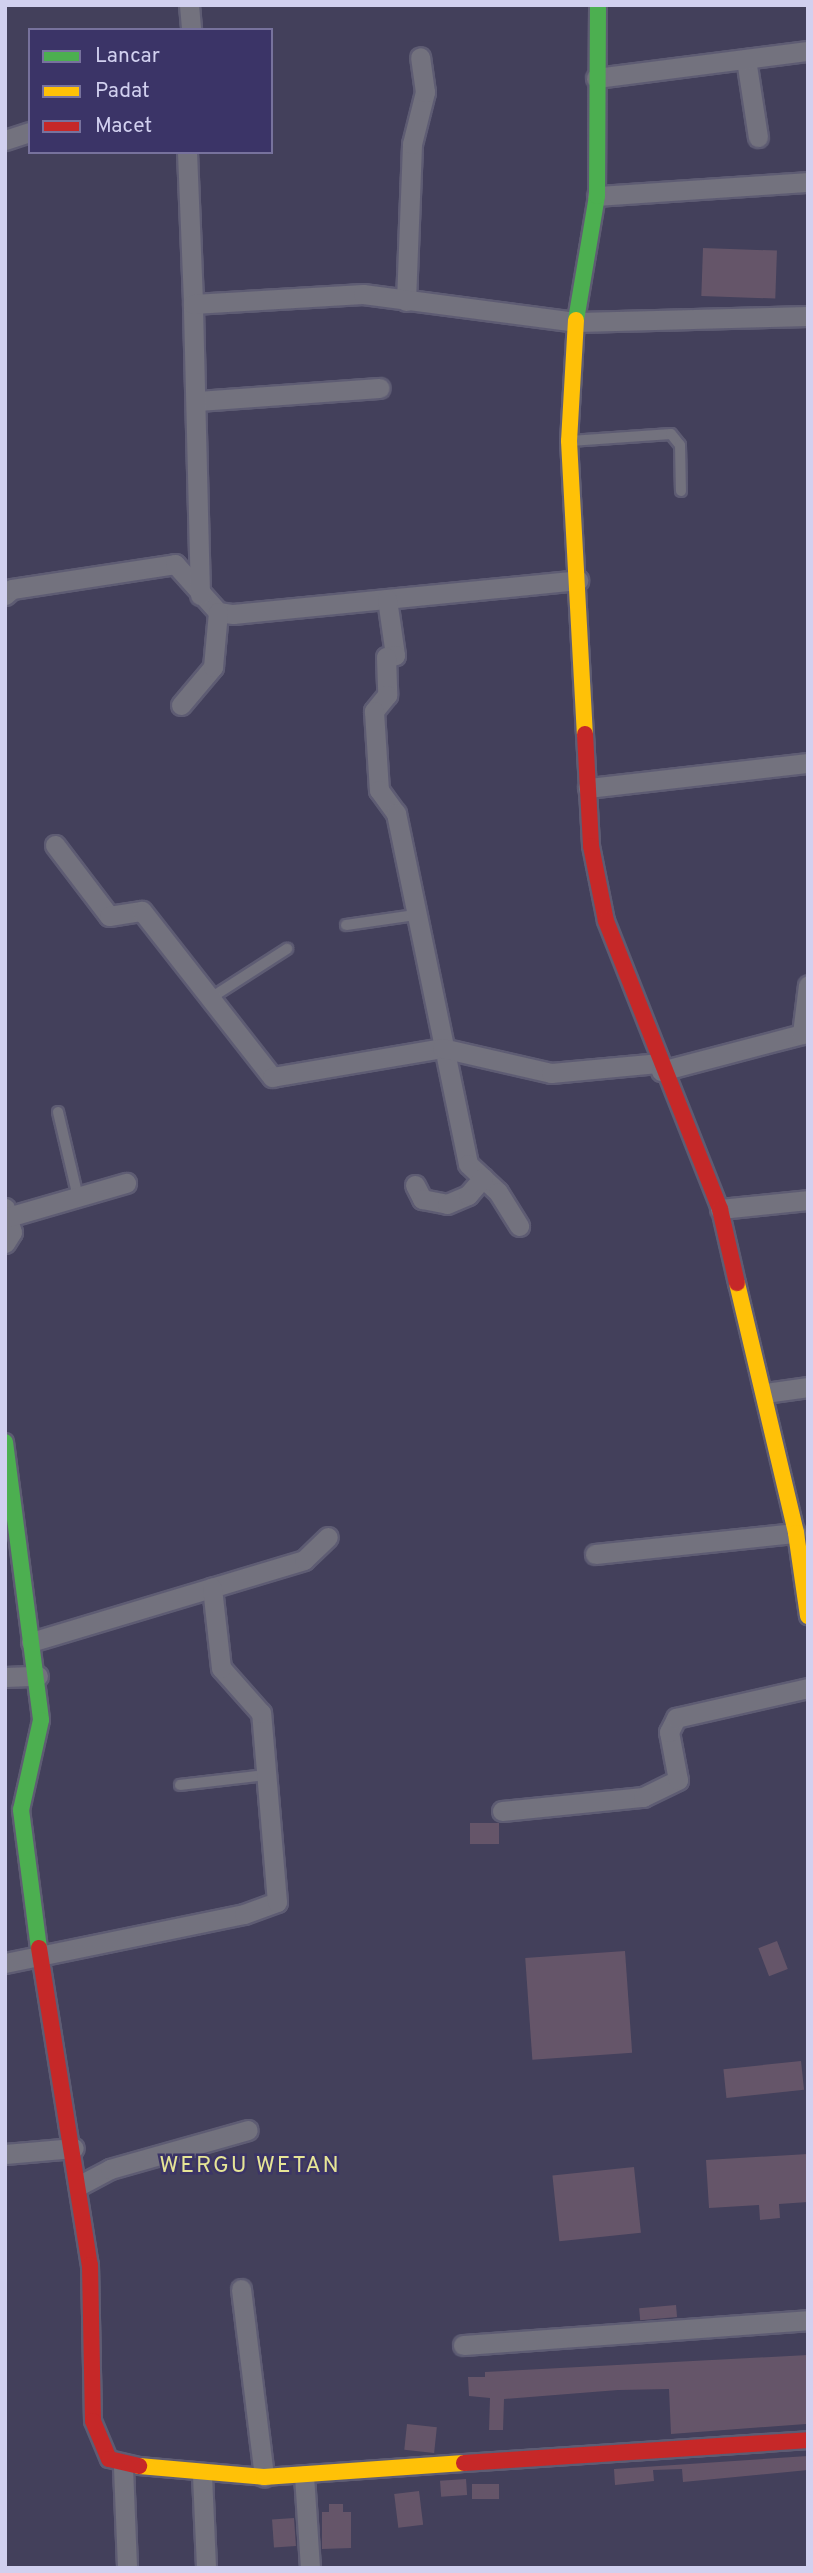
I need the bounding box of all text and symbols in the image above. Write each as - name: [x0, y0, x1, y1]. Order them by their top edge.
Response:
- legend: [28, 28, 273, 154]
- text: Lancar: [95, 43, 160, 70]
- text: Padat: [95, 78, 150, 105]
- text: Macet: [95, 113, 152, 140]
- district label: WERGU WETAN: [160, 2153, 340, 2181]

